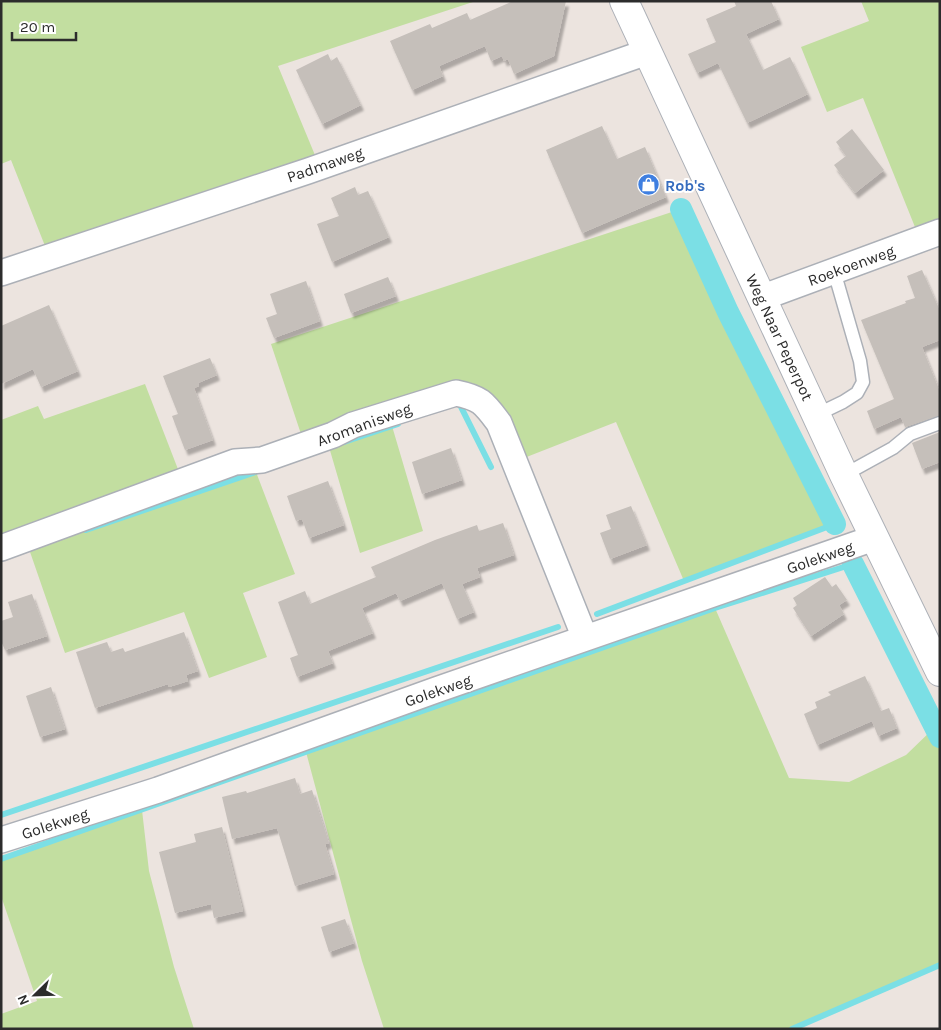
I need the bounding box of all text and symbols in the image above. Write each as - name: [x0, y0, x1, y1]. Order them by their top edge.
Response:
- scale bar: [12, 10, 76, 42]
- text: 20 m: [20, 18, 55, 36]
- street label: Padmaweg: [284, 143, 366, 186]
- shop icon: Rob's: [637, 173, 661, 197]
- place label: Rob's: [665, 176, 706, 195]
- street label: Roekoenweg: [805, 241, 897, 290]
- street label: Weg Naar Peperpot: [742, 271, 817, 404]
- street label: Aromanisweg: [314, 399, 414, 450]
- street label: Golekweg: [784, 537, 856, 578]
- street label: Golekweg: [402, 670, 474, 711]
- street label: Golekweg: [19, 804, 91, 843]
- north arrow: [10, 970, 60, 1020]
- text: N: [14, 992, 33, 1008]

